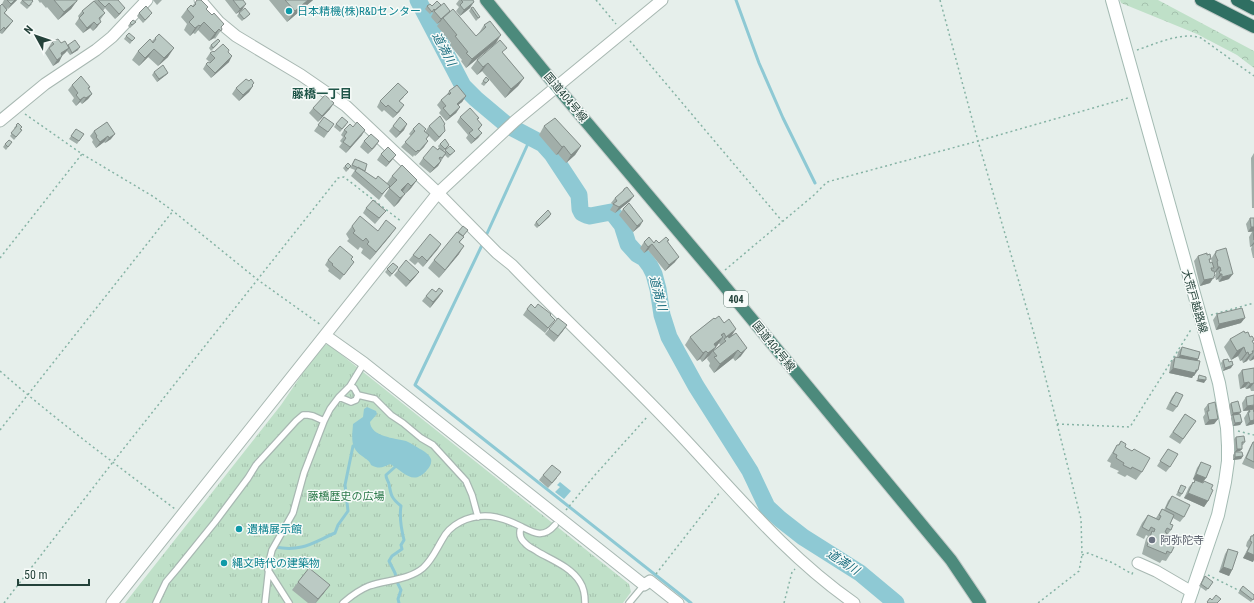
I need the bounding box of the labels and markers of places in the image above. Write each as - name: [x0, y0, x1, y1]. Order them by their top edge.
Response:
- place label: 日本精機(株)R&Dセンター: [297, 5, 421, 18]
- marker: 日本精機(株)R&Dセンター: [284, 6, 294, 16]
- place label: 遺構展示館: [247, 523, 302, 536]
- marker: 遺構展示館: [234, 524, 244, 534]
- place label: 阿弥陀寺: [1160, 534, 1204, 547]
- marker: 阿弥陀寺: [1147, 535, 1157, 545]
- place label: 縄文時代の建築物: [232, 557, 320, 570]
- marker: 縄文時代の建築物: [219, 558, 229, 568]

